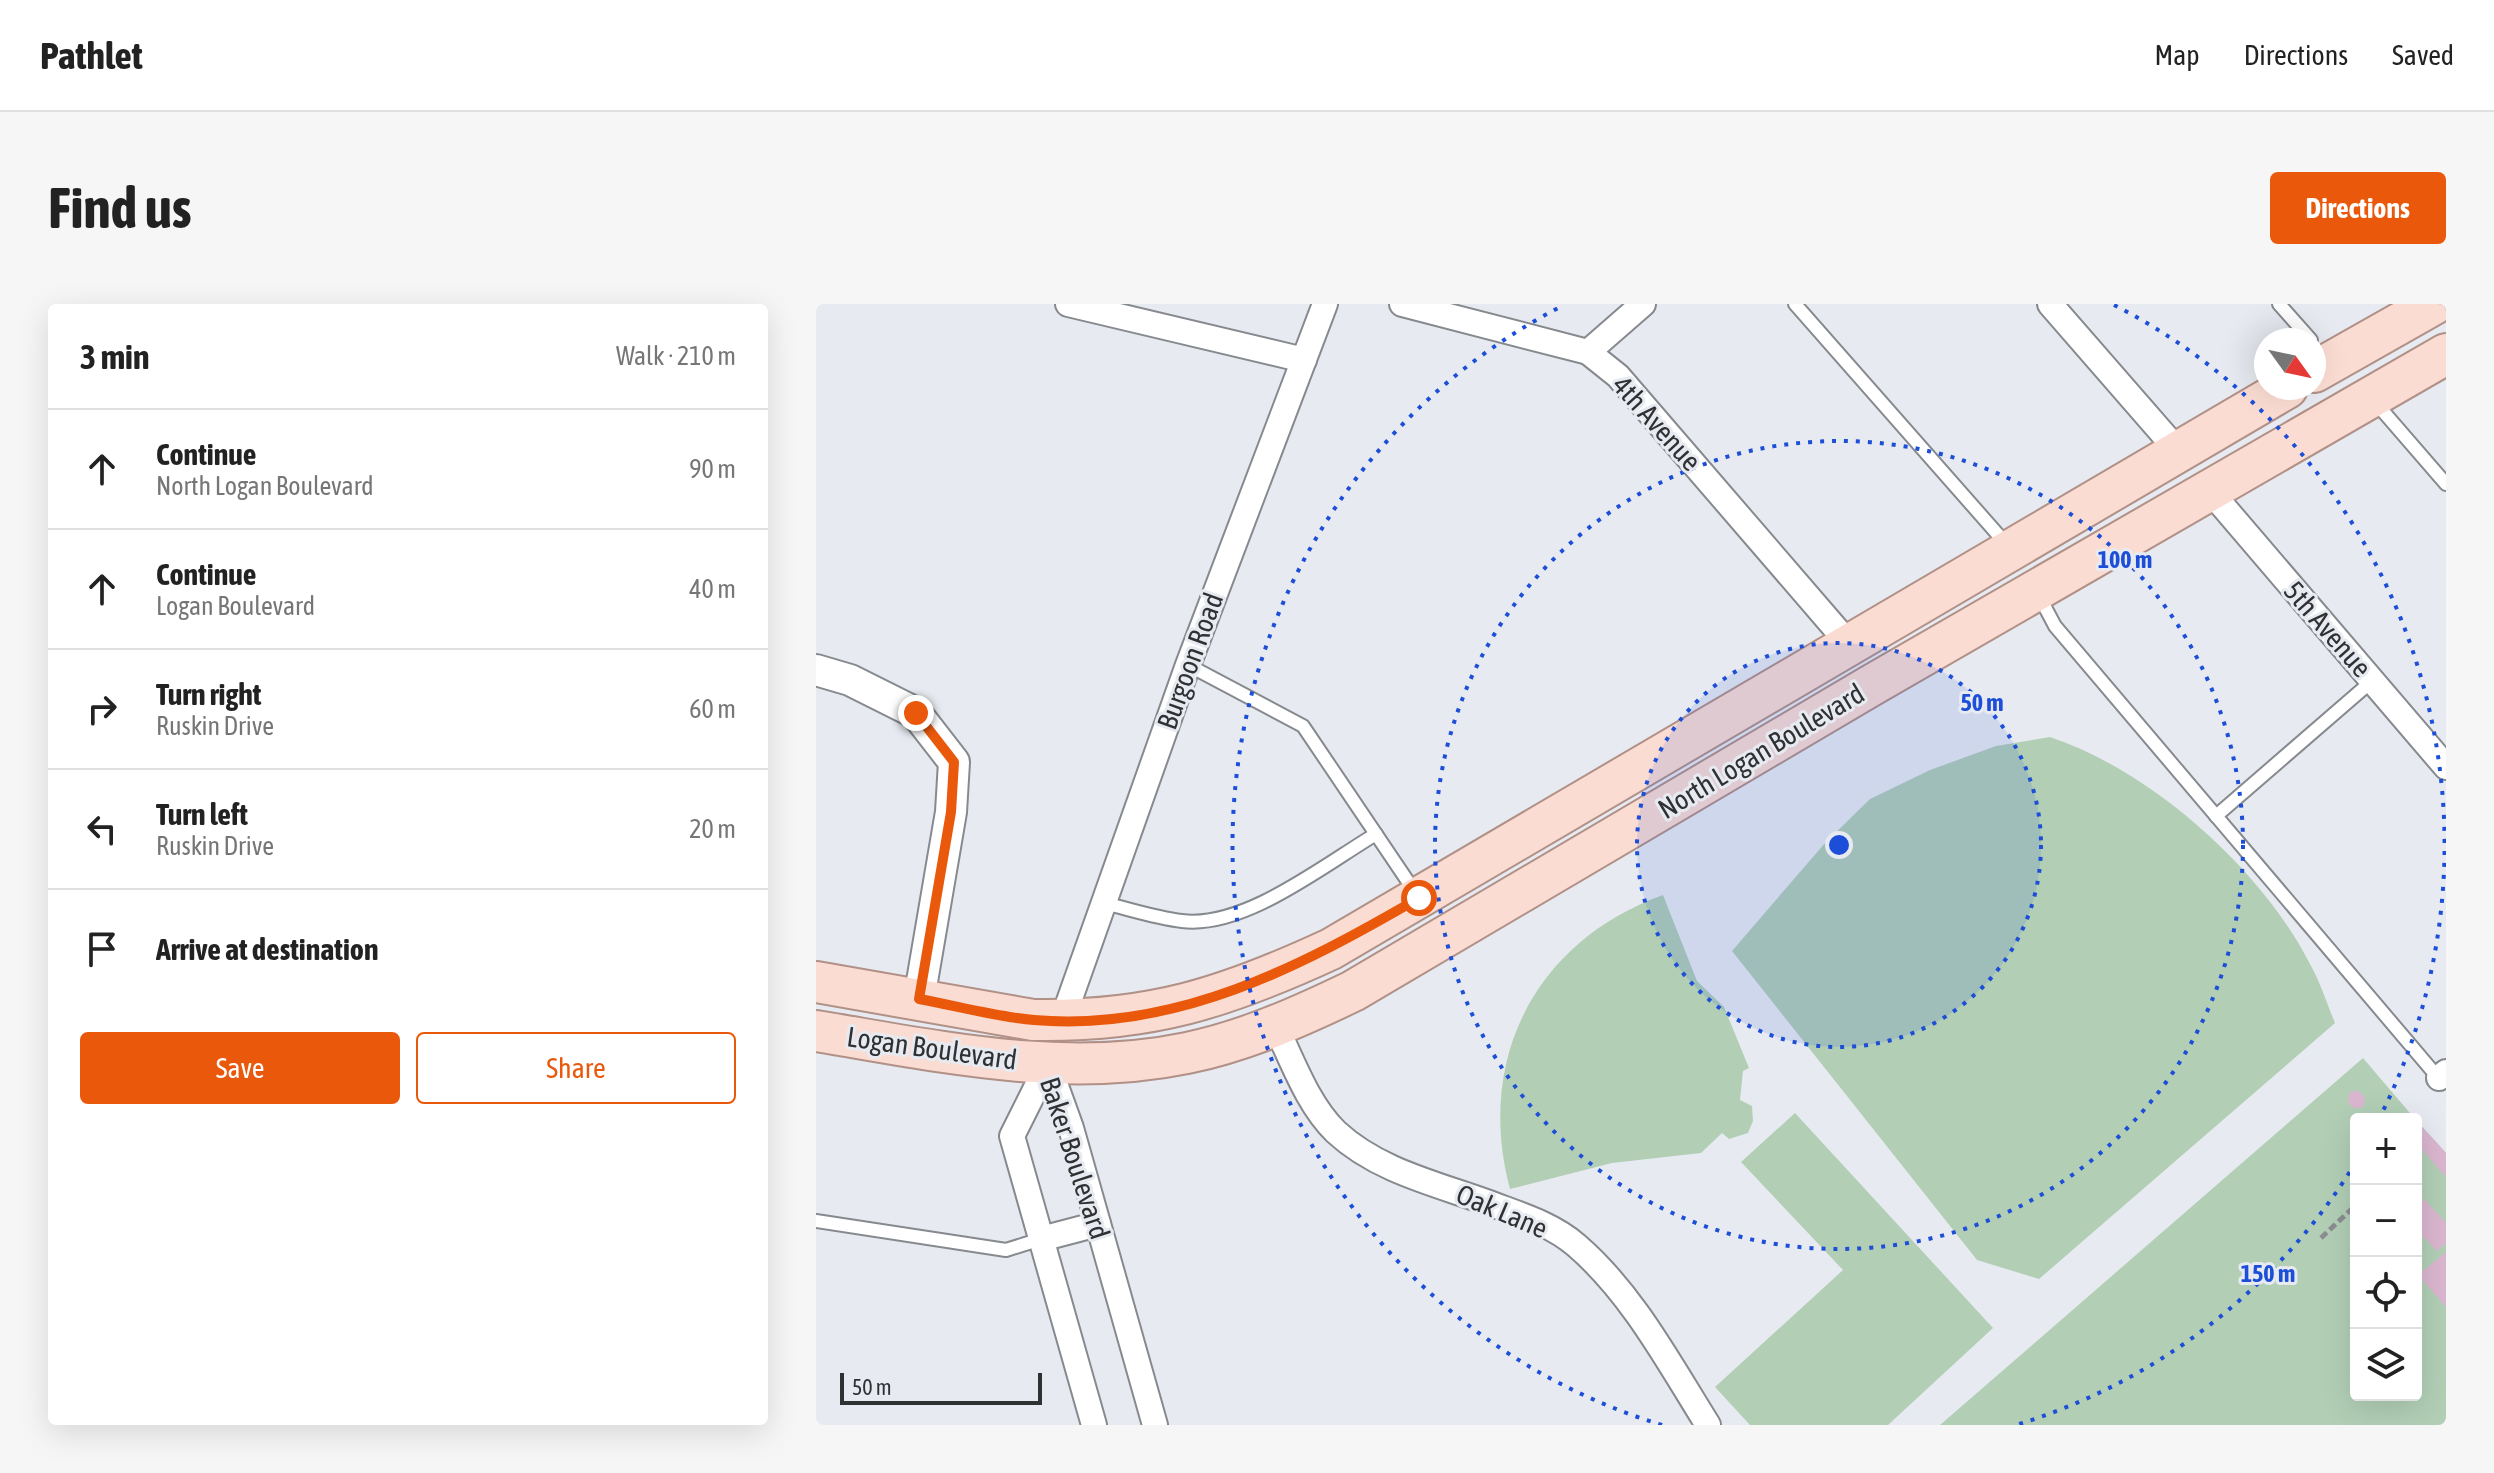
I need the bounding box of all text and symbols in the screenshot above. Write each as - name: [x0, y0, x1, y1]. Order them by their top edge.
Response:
- text: Pathlet: [40, 34, 143, 77]
- text: Map: [2155, 39, 2200, 71]
- text: Directions: [2244, 39, 2348, 71]
- text: Saved: [2392, 39, 2454, 71]
- button: Directions: [2270, 172, 2446, 244]
- text: Find us: [48, 176, 192, 240]
- north arrow: [2254, 328, 2326, 400]
- text: 3 min: [80, 337, 149, 376]
- text: Walk · 210 m: [616, 341, 736, 371]
- street label: 4th Avenue: [1606, 369, 1708, 477]
- text: Continue: [156, 437, 256, 471]
- icon: ahead: [80, 447, 124, 491]
- text: 90 m: [689, 454, 736, 484]
- text: North Logan Boulevard: [156, 471, 374, 501]
- text: 100 m: [2098, 546, 2152, 573]
- text: Continue: [156, 557, 256, 591]
- icon: ahead: [80, 567, 124, 611]
- text: 40 m: [689, 574, 736, 604]
- street label: 5th Avenue: [2278, 575, 2378, 683]
- street label: Burgoon Road: [1151, 588, 1229, 734]
- text: Logan Boulevard: [156, 591, 315, 621]
- text: Turn right: [156, 677, 262, 711]
- street label: North Logan Boulevard: [1652, 677, 1870, 825]
- icon: right: [80, 687, 124, 731]
- text: 50 m: [1960, 689, 2004, 716]
- text: 60 m: [689, 694, 736, 724]
- route end: [898, 695, 934, 731]
- text: Ruskin Drive: [156, 711, 274, 741]
- text: Turn left: [156, 797, 248, 831]
- icon: left: [80, 807, 124, 851]
- text: 20 m: [689, 814, 736, 844]
- text: Ruskin Drive: [156, 831, 274, 861]
- centre of rings: [1825, 831, 1853, 859]
- route start: [1401, 880, 1437, 916]
- icon: arrive: [80, 927, 124, 971]
- text: Arrive at destination: [156, 932, 378, 966]
- street label: Logan Boulevard: [845, 1020, 1019, 1076]
- button: Save: [80, 1032, 400, 1104]
- button: Share: [416, 1032, 736, 1104]
- street label: Baker Boulevard: [1034, 1073, 1116, 1243]
- map controls: [2350, 1113, 2422, 1401]
- button: +: [2350, 1113, 2422, 1185]
- street label: Oak Lane: [1452, 1178, 1552, 1244]
- button: −: [2350, 1185, 2422, 1257]
- button: locate: [2350, 1257, 2422, 1329]
- text: 150 m: [2241, 1260, 2295, 1287]
- button: layers: [2350, 1329, 2422, 1401]
- scale bar: [840, 1369, 1042, 1405]
- text: 50 m: [852, 1374, 892, 1400]

